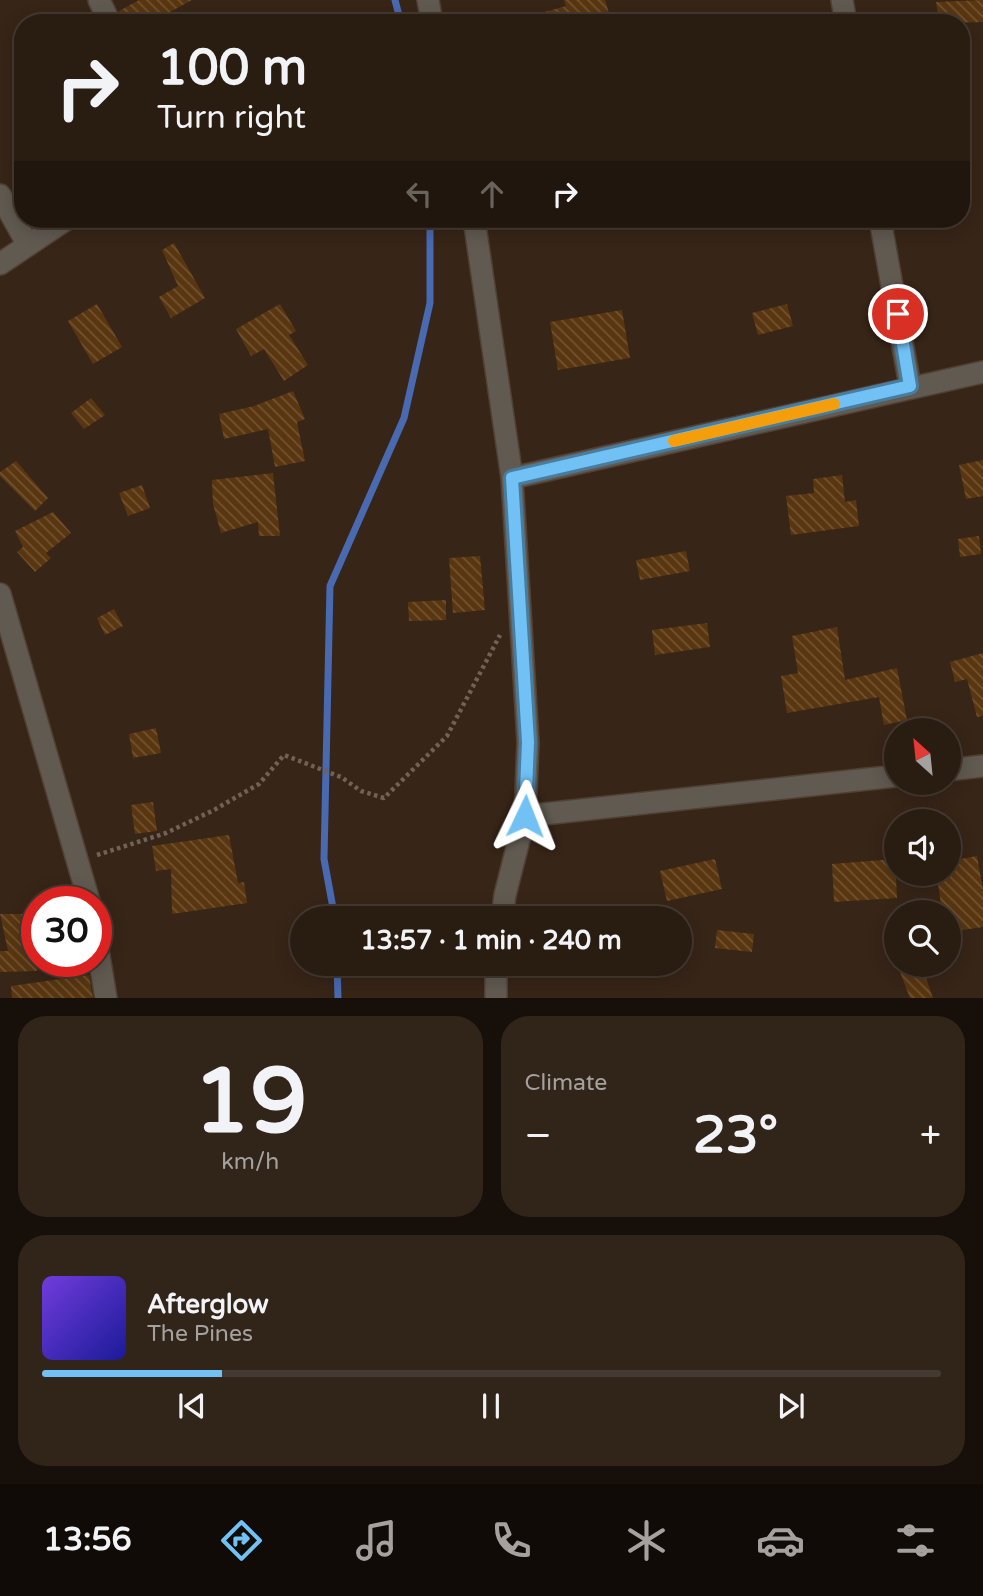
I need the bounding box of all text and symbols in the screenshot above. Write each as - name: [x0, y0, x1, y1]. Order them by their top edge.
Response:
- text: 100 m: [157, 39, 307, 98]
- icon: right: [42, 42, 133, 133]
- text: Turn right: [157, 99, 306, 137]
- icon: left: [400, 175, 438, 213]
- icon: ahead: [473, 175, 511, 213]
- icon: right: [546, 175, 584, 213]
- pin: [868, 284, 928, 344]
- icon: arrive: [879, 295, 917, 333]
- north arrow: [884, 718, 961, 794]
- map controls: [884, 718, 961, 977]
- position arrow: [488, 779, 562, 853]
- button: sound: [884, 809, 961, 886]
- speed limit sign: 30: [21, 886, 112, 977]
- button: search: [884, 900, 961, 977]
- text: 13:57 · 1 min · 240 m: [360, 925, 622, 956]
- text: 19: [193, 1047, 307, 1157]
- text: Climate: [525, 1069, 607, 1097]
- text: 23°: [693, 1104, 778, 1167]
- text: −: [525, 1113, 552, 1159]
- text: +: [920, 1113, 941, 1159]
- text: km/h: [221, 1148, 279, 1176]
- text: Afterglow: [147, 1289, 269, 1320]
- text: The Pines: [147, 1320, 253, 1348]
- icon: previous: [173, 1387, 211, 1425]
- icon: pause: [472, 1387, 510, 1425]
- icon: next: [772, 1387, 810, 1425]
- icon: directions: [217, 1516, 266, 1565]
- icon: music: [352, 1516, 401, 1565]
- icon: phone: [487, 1516, 536, 1565]
- icon: climate: [622, 1516, 671, 1565]
- icon: car: [756, 1516, 805, 1565]
- icon: filters: [891, 1516, 940, 1565]
- text: 13:56: [43, 1521, 132, 1559]

